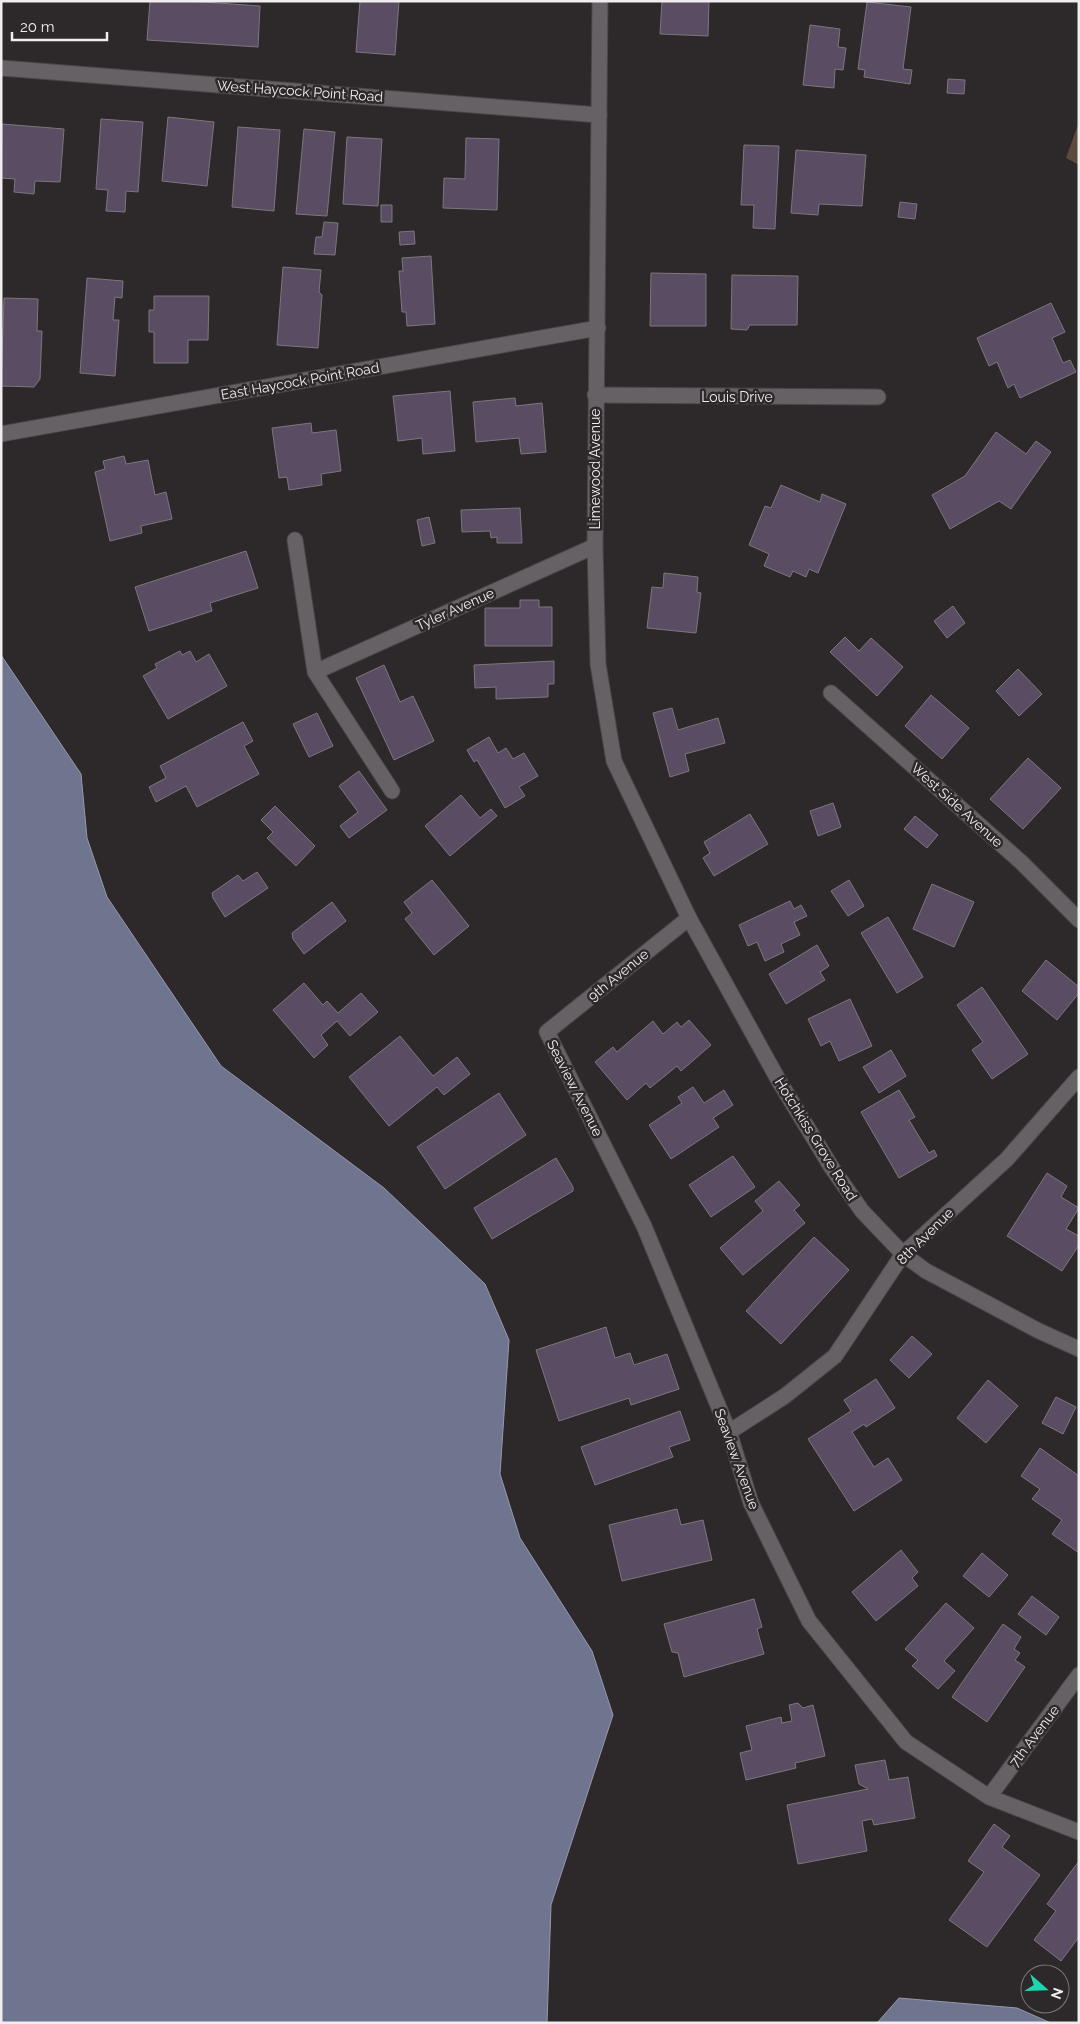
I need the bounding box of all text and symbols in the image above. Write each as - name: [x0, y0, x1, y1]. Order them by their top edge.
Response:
- scale bar: [12, 10, 108, 42]
- text: 20 m: [20, 18, 55, 36]
- street label: West Haycock Point Road: [216, 77, 384, 105]
- street label: East Haycock Point Road: [220, 359, 380, 403]
- street label: Louis Drive: [701, 389, 773, 405]
- street label: Limewood Avenue: [587, 409, 603, 529]
- street label: Tyler Avenue: [413, 585, 497, 633]
- street label: West Side Avenue: [908, 760, 1006, 850]
- street label: 9th Avenue: [584, 946, 652, 1004]
- street label: Seaview Avenue: [544, 1037, 606, 1139]
- street label: Hotchkiss Grove Road: [772, 1075, 860, 1203]
- street label: 8th Avenue: [893, 1204, 957, 1268]
- street label: Seaview Avenue: [711, 1406, 763, 1512]
- street label: 7th Avenue: [1006, 1702, 1062, 1770]
- north arrow: [1020, 1964, 1070, 2014]
- text: N: [1048, 1986, 1067, 2001]

